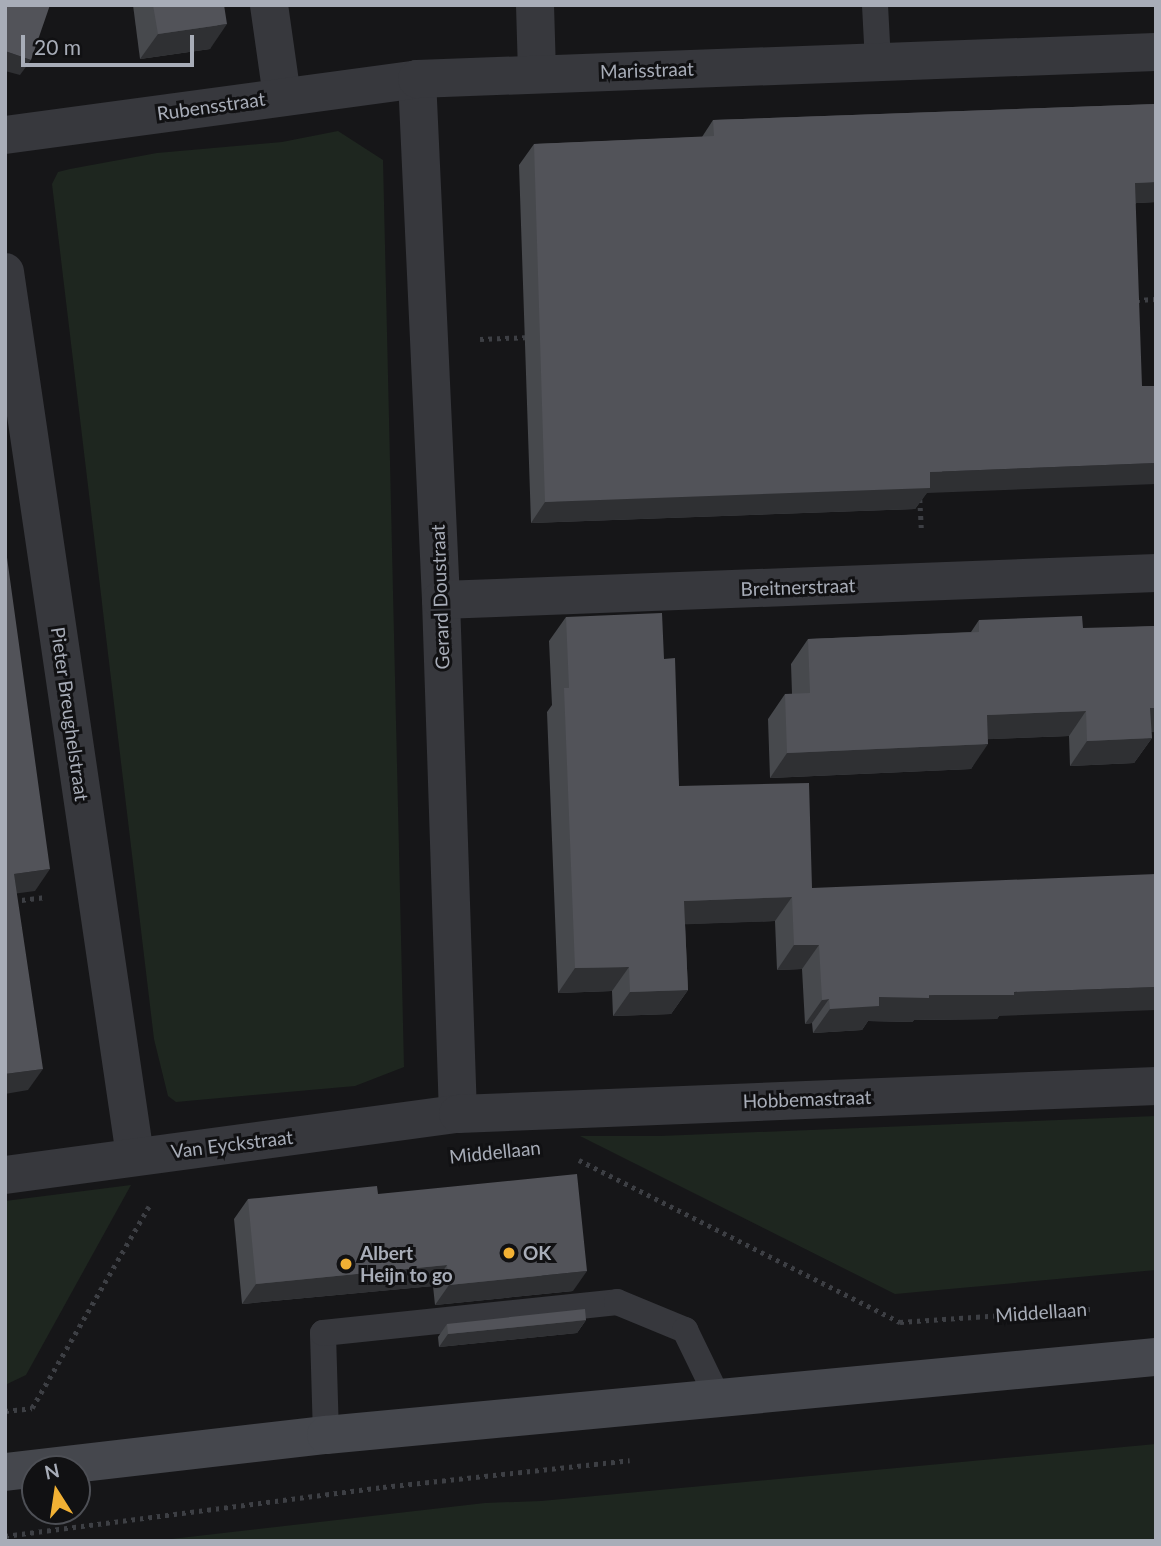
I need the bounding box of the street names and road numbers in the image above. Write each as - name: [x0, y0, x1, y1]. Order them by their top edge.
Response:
- street label: Marisstraat: [600, 57, 694, 83]
- street label: Rubensstraat: [155, 87, 267, 125]
- street label: Gerard Doustraat: [426, 524, 454, 670]
- street label: Breitnerstraat: [740, 574, 856, 600]
- street label: Pieter Breughelstraat: [46, 625, 94, 803]
- street label: Hobbemastraat: [742, 1085, 872, 1113]
- street label: Van Eyckstraat: [170, 1125, 294, 1163]
- street label: Middellaan: [448, 1136, 542, 1168]
- street label: Middellaan: [994, 1297, 1088, 1327]

